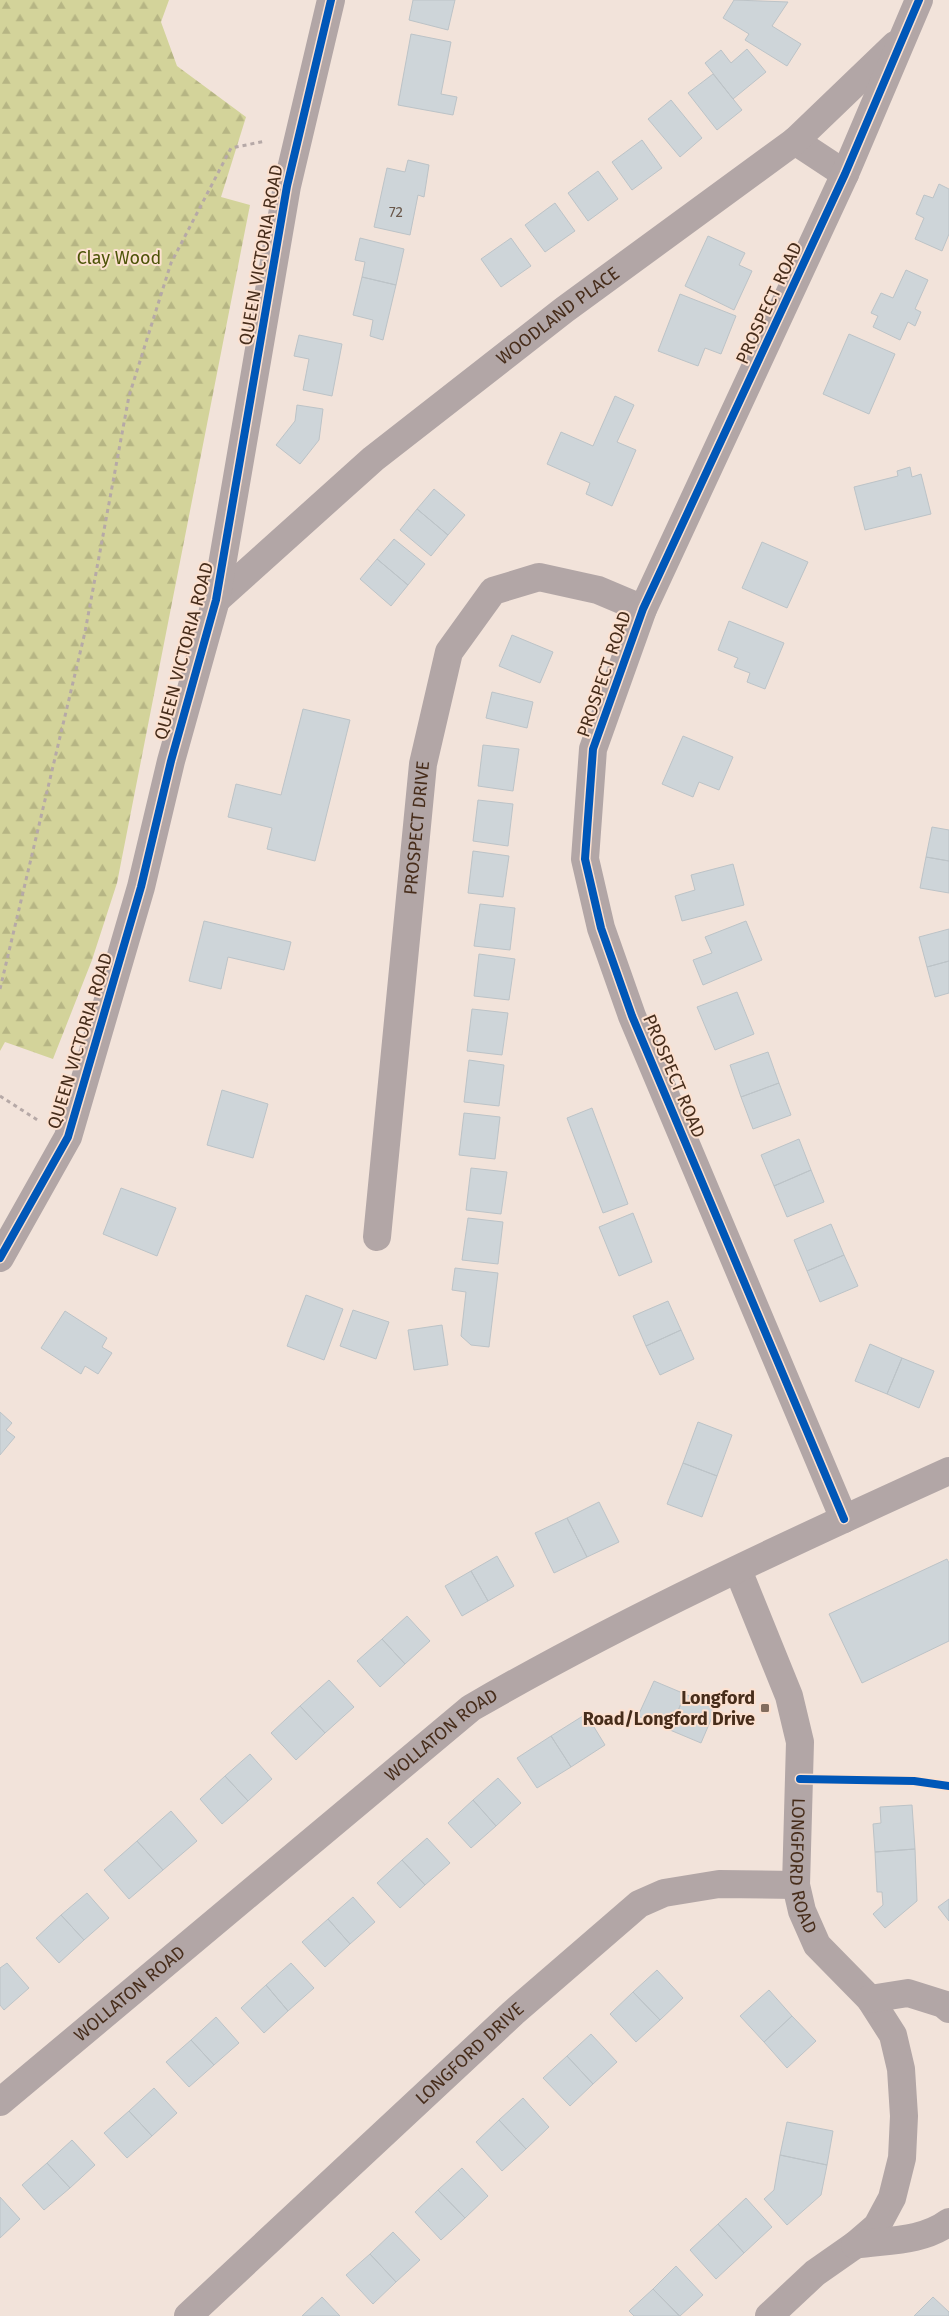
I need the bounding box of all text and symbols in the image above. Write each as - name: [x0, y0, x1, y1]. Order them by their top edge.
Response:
- street label: QUEEN VICTORIA ROAD: [234, 163, 288, 347]
- house number: 72: [389, 203, 403, 221]
- street label: PROSPECT ROAD: [731, 238, 807, 368]
- park label: Clay Wood: [77, 247, 161, 269]
- street label: WOODLAND PLACE: [492, 262, 624, 369]
- street label: QUEEN VICTORIA ROAD: [150, 560, 218, 742]
- street label: PROSPECT ROAD: [572, 608, 636, 740]
- street label: PROSPECT DRIVE: [399, 760, 434, 896]
- street label: QUEEN VICTORIA ROAD: [43, 950, 117, 1132]
- street label: PROSPECT ROAD: [638, 1011, 710, 1141]
- street label: WOLLATON ROAD: [380, 1684, 501, 1786]
- place label: Longford Road/Longford Drive: [583, 1687, 755, 1730]
- marker: Longford Road/Longford Drive: [759, 1702, 771, 1714]
- street label: LONGFORD ROAD: [785, 1798, 822, 1937]
- street label: WOLLATON ROAD: [70, 1941, 190, 2046]
- street label: LONGFORD DRIVE: [411, 1998, 528, 2109]

